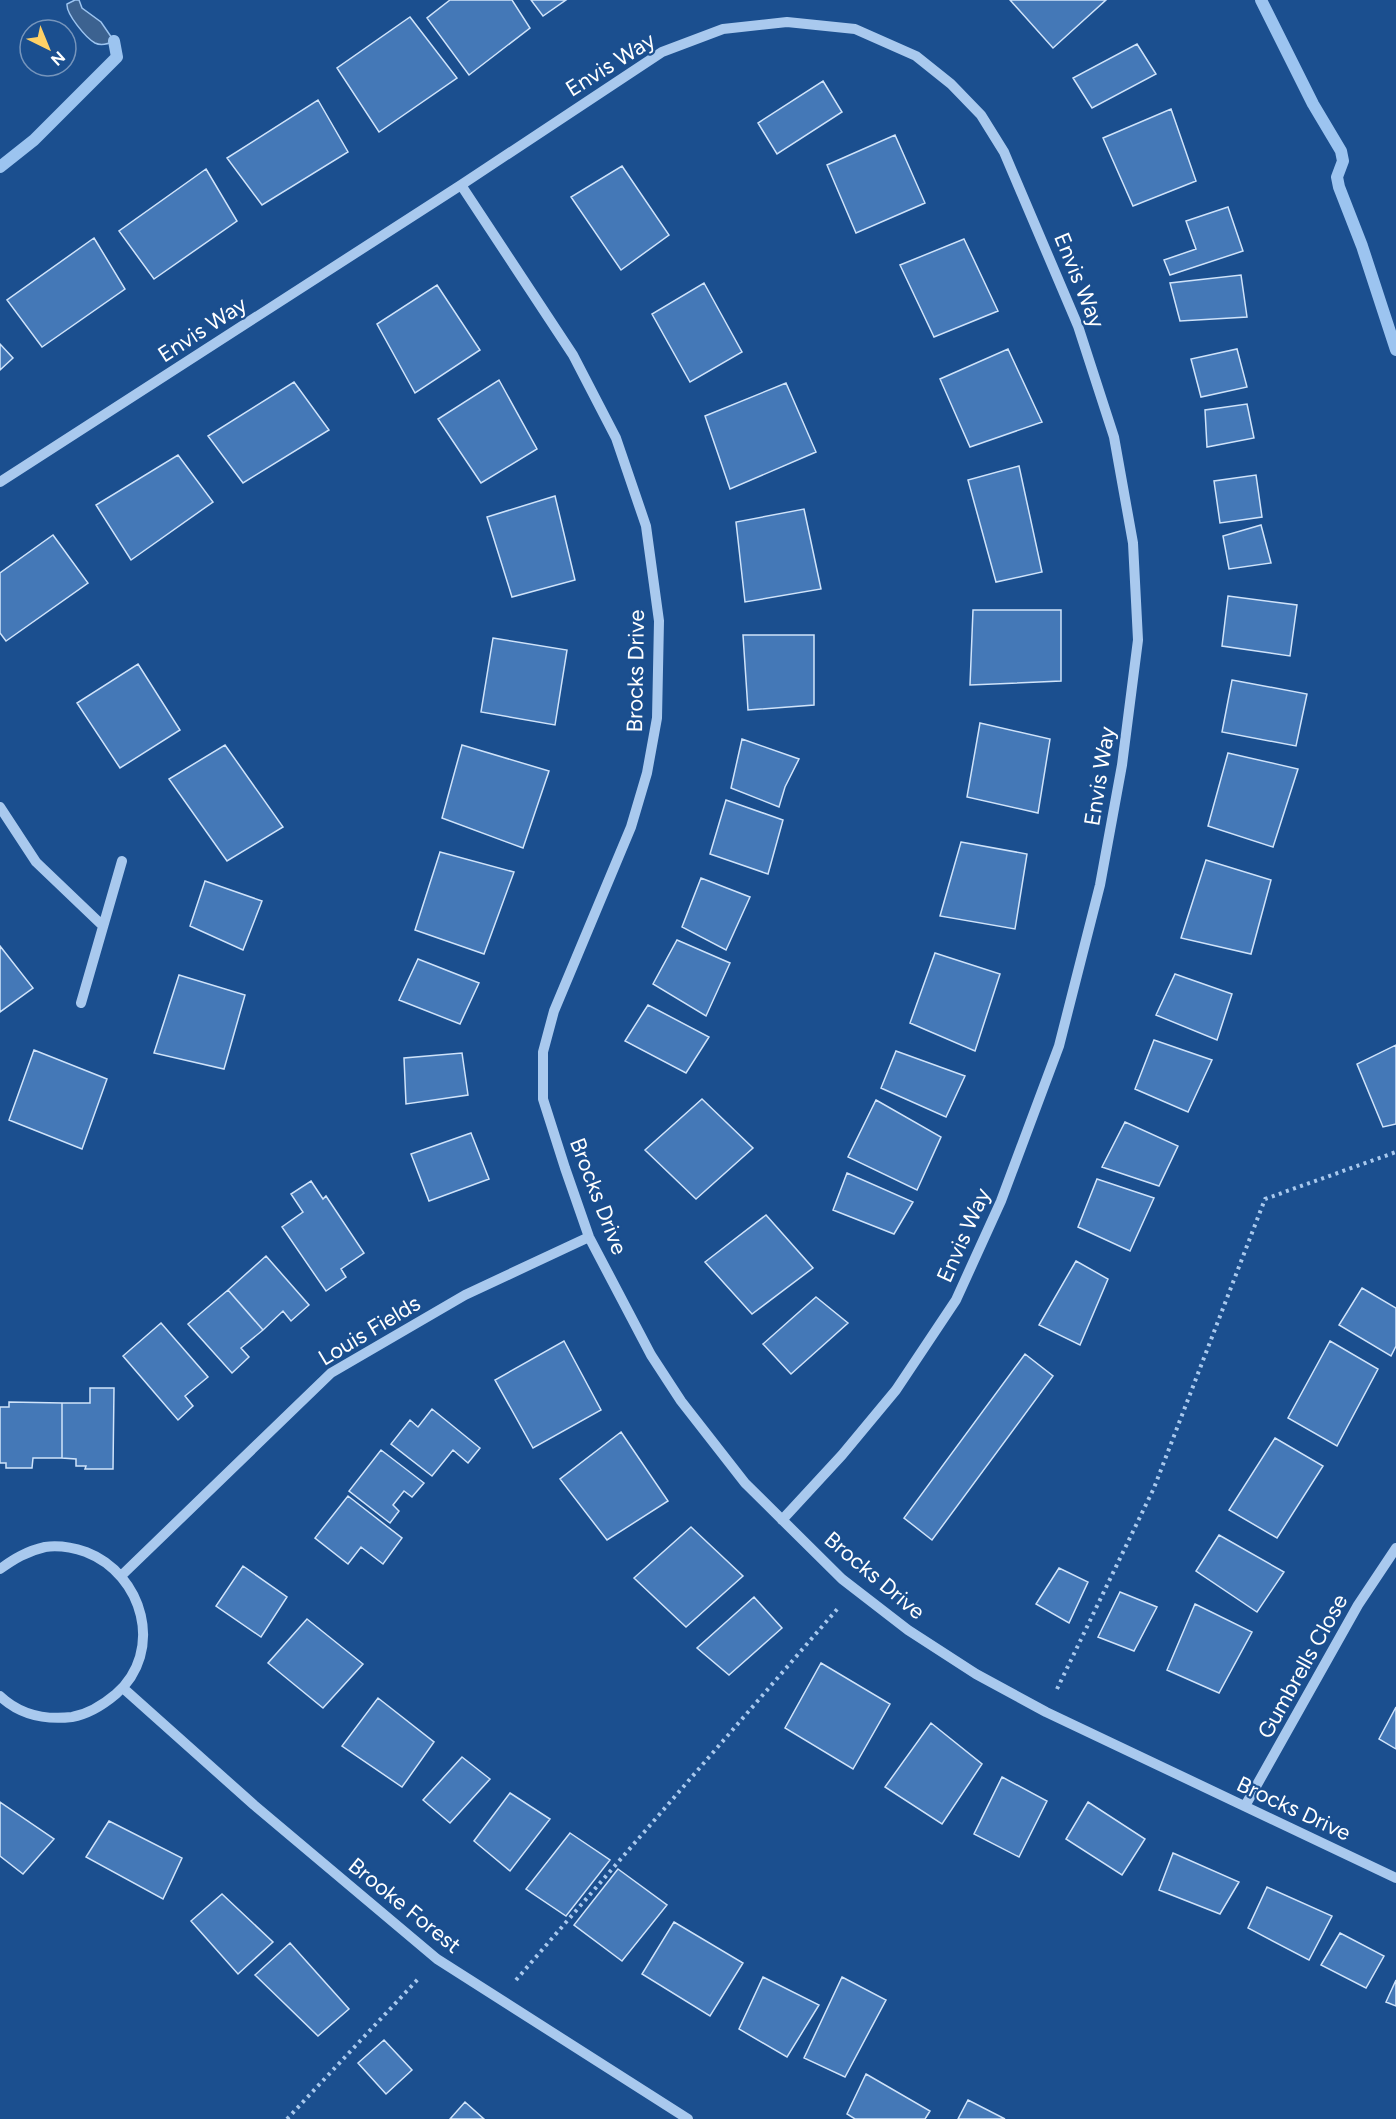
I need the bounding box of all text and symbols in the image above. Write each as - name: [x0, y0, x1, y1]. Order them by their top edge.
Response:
- north arrow: [18, 18, 78, 78]
- street label: Envis Way: [561, 26, 660, 102]
- text: N: [47, 47, 69, 70]
- street label: Envis Way: [1048, 229, 1111, 332]
- street label: Envis Way: [153, 291, 252, 368]
- street label: Brocks Drive: [621, 609, 650, 733]
- street label: Envis Way: [1078, 724, 1121, 828]
- street label: Brocks Drive: [564, 1134, 633, 1258]
- street label: Envis Way: [931, 1184, 996, 1286]
- street label: Louis Fields: [313, 1289, 425, 1371]
- street label: Brocks Drive: [819, 1526, 930, 1625]
- street label: Gumbrells Close: [1252, 1589, 1353, 1743]
- street label: Brocks Drive: [1232, 1770, 1355, 1847]
- street label: Brooke Forest: [343, 1852, 466, 1959]

